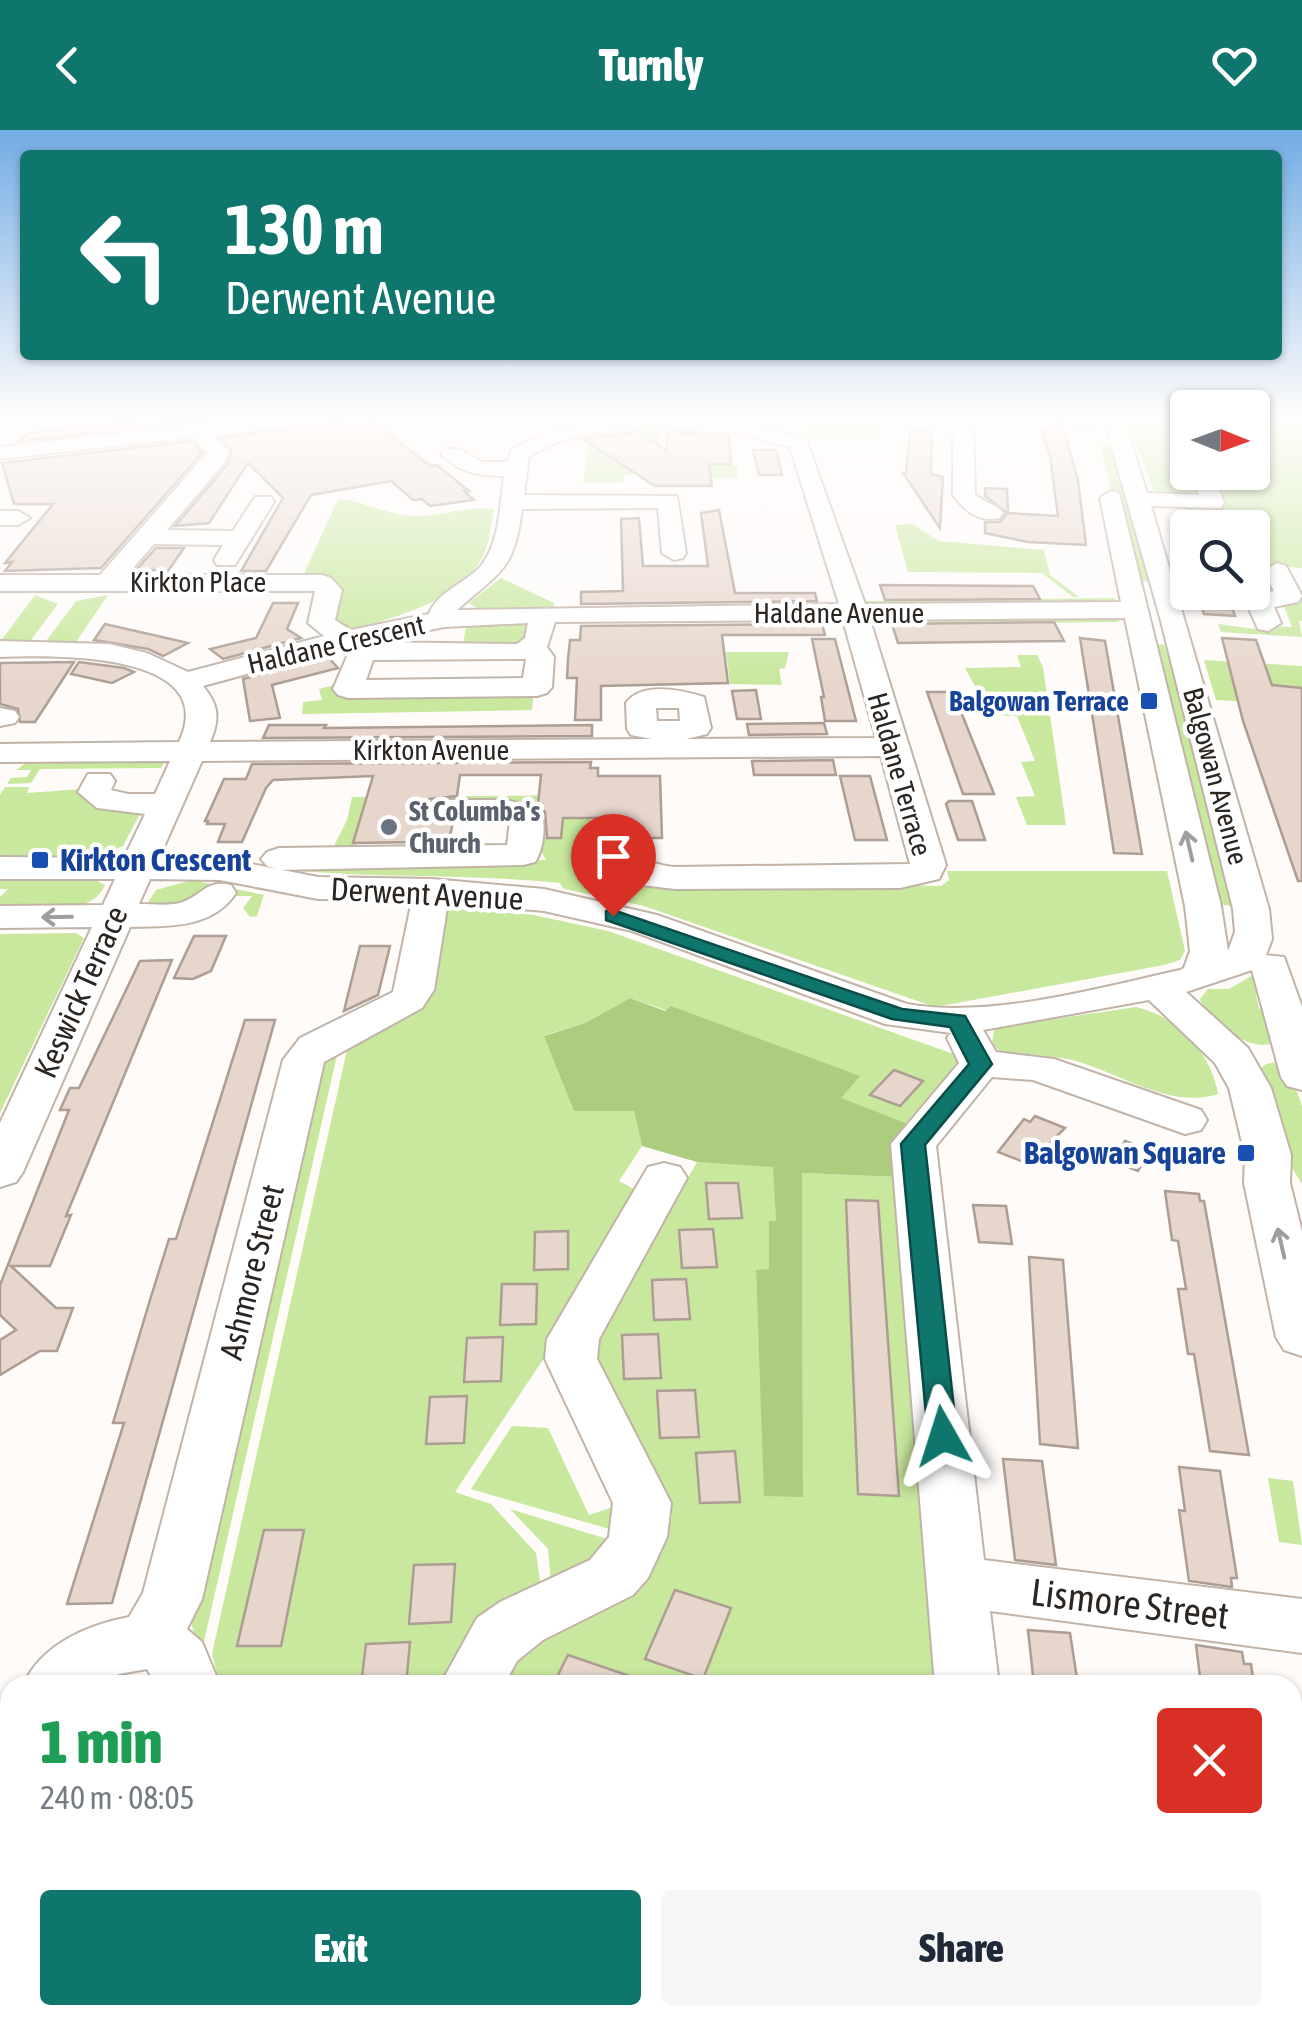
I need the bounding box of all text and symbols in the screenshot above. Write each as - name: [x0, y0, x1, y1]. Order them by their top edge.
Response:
- icon: back: [40, 38, 95, 93]
- icon: heart: [1207, 38, 1262, 93]
- text: Turnly: [599, 39, 703, 91]
- text: 130 m: [225, 189, 384, 269]
- icon: left: [60, 190, 190, 320]
- text: Derwent Avenue: [225, 272, 496, 324]
- north arrow: [1170, 390, 1270, 490]
- map controls: [1170, 390, 1270, 610]
- button: search: [1170, 510, 1270, 610]
- street label: Kirkton Place: [130, 566, 266, 598]
- street label: Haldane Avenue: [754, 597, 924, 629]
- street label: Haldane Crescent: [244, 608, 428, 680]
- street label: Balgowan Avenue: [1177, 684, 1255, 868]
- place label: Balgowan Terrace: [949, 685, 1129, 717]
- street label: Haldane Terrace: [861, 689, 939, 859]
- marker: Balgowan Terrace: [1138, 690, 1160, 712]
- street label: Kirkton Avenue: [353, 734, 509, 766]
- place label: St Columba's Church: [409, 795, 540, 859]
- pin: [571, 814, 656, 917]
- marker: St Columba's Church: [378, 816, 400, 838]
- icon: arrive: [586, 829, 641, 884]
- one-way arrow: [1179, 831, 1198, 863]
- place label: Kirkton Crescent: [60, 841, 252, 878]
- marker: Kirkton Crescent: [29, 849, 51, 871]
- street label: Derwent Avenue: [330, 870, 524, 917]
- street label: Keswick Terrace: [26, 900, 135, 1083]
- one-way arrow: [42, 907, 74, 926]
- place label: Balgowan Square: [1024, 1134, 1226, 1171]
- marker: Balgowan Square: [1235, 1142, 1257, 1164]
- street label: Ashmore Street: [212, 1180, 291, 1363]
- one-way arrow: [1271, 1228, 1289, 1260]
- position arrow: [891, 1384, 995, 1488]
- street label: Lismore Street: [1029, 1570, 1232, 1637]
- text: 1 min: [40, 1707, 163, 1776]
- button: close: [1157, 1708, 1262, 1813]
- text: 240 m · 08:05: [40, 1779, 195, 1816]
- button: Exit: [40, 1890, 641, 2005]
- button: Share: [661, 1890, 1262, 2005]

